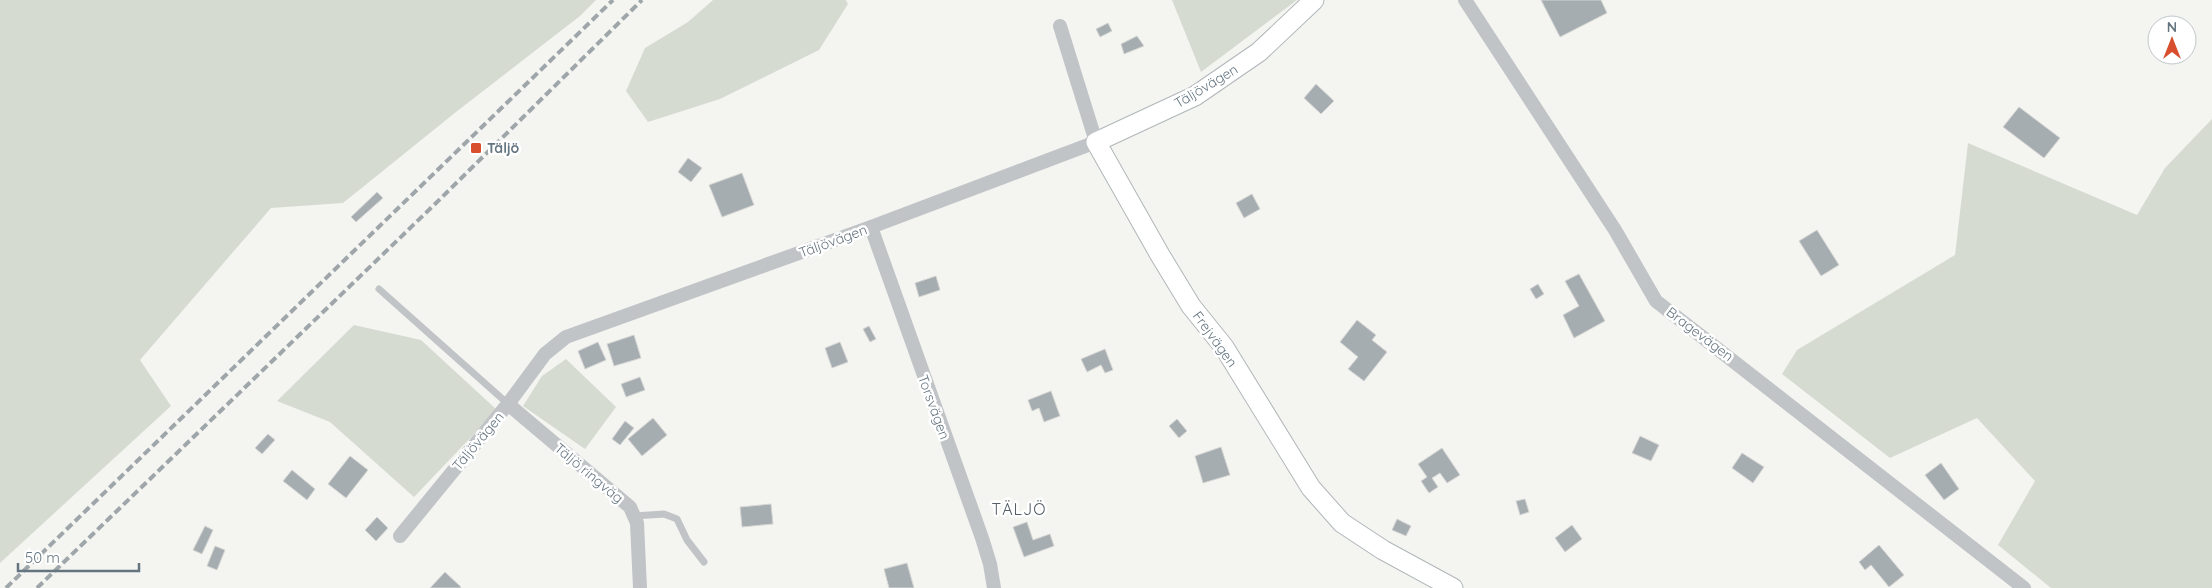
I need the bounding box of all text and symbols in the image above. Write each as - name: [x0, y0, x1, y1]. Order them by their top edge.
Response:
- north arrow: [2147, 15, 2197, 65]
- text: N: [2167, 18, 2177, 36]
- street label: Täljövägen: [1171, 60, 1241, 112]
- place label: Täljö: [487, 139, 520, 157]
- marker: Täljö: [469, 141, 483, 155]
- street label: Täljövägen: [797, 220, 869, 262]
- street label: Bragevägen: [1663, 303, 1737, 365]
- street label: Frejvägen: [1189, 307, 1241, 371]
- street label: Torsvägen: [914, 372, 954, 442]
- street label: Täljövägen: [448, 408, 508, 474]
- street label: Täljö ringväg: [551, 439, 627, 507]
- district label: TÄLJÖ: [992, 499, 1046, 519]
- scale bar: [18, 540, 139, 572]
- text: 50 m: [25, 548, 60, 567]

